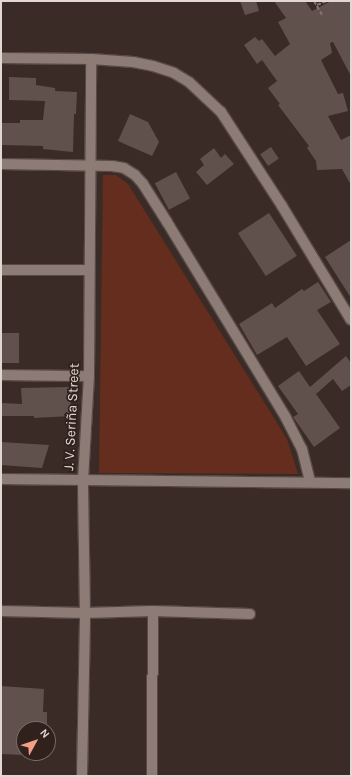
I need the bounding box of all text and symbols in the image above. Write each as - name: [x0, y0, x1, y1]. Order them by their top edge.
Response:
- street label: J. V. Seriña Street: [61, 363, 83, 471]
- north arrow: [16, 721, 56, 761]
- text: N: [37, 726, 52, 741]

